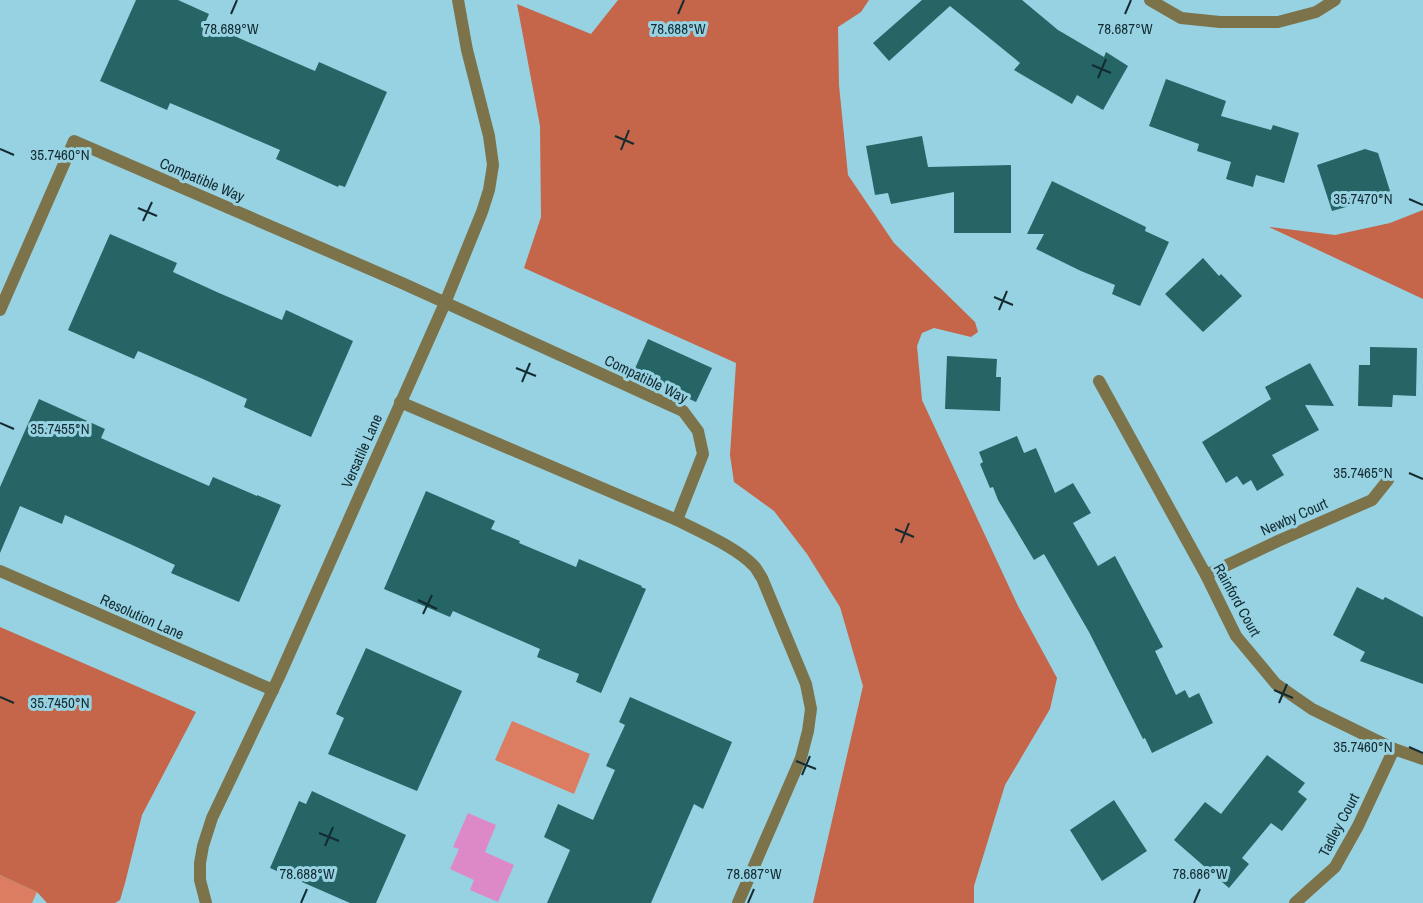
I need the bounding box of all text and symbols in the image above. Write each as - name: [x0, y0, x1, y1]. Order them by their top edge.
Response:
- text: 78.689°W: [203, 18, 259, 39]
- text: 78.688°W: [650, 18, 706, 39]
- text: 78.687°W: [1097, 18, 1153, 39]
- text: 35.7460°N: [30, 144, 90, 165]
- street label: Compatible Way: [156, 152, 249, 207]
- text: 35.7470°N: [1333, 188, 1393, 209]
- street label: Compatible Way: [601, 349, 692, 408]
- street label: Versatile Lane: [336, 410, 387, 491]
- text: 35.7455°N: [30, 418, 90, 439]
- text: 35.7465°N: [1333, 462, 1393, 483]
- street label: Newby Court: [1257, 492, 1331, 541]
- street label: Rainford Court: [1209, 559, 1266, 641]
- street label: Resolution Lane: [97, 589, 188, 644]
- text: 35.7450°N: [30, 692, 90, 713]
- text: 35.7460°N: [1333, 736, 1393, 757]
- street label: Tadley Court: [1313, 789, 1364, 860]
- text: 78.688°W: [279, 863, 335, 884]
- text: 78.687°W: [726, 863, 782, 884]
- text: 78.686°W: [1172, 863, 1228, 884]

